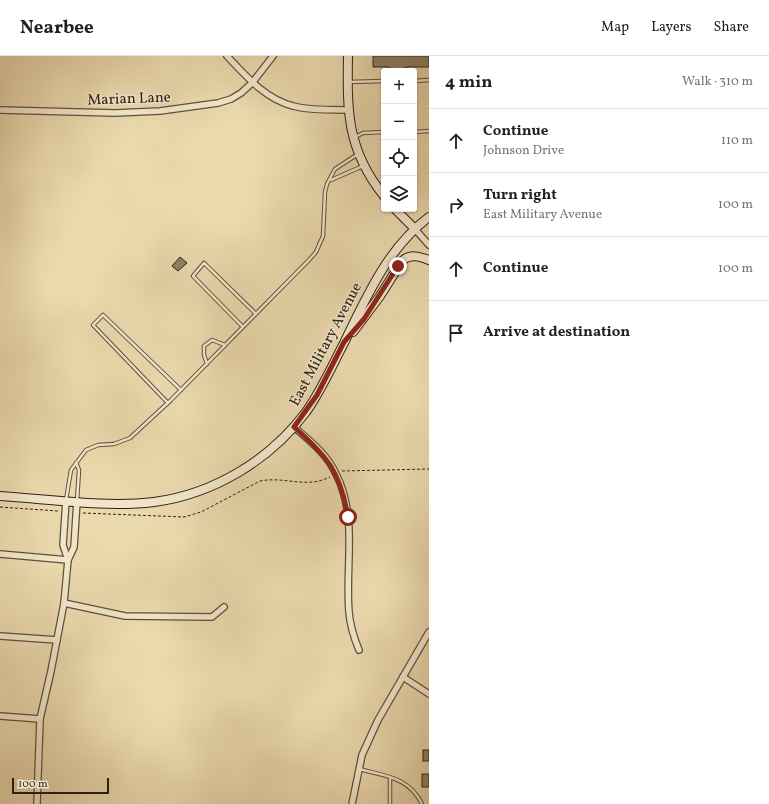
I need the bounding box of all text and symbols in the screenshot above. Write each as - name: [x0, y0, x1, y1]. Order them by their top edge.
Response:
- text: Nearbee: [20, 15, 94, 41]
- text: Map: [601, 18, 629, 37]
- text: Layers: [651, 18, 691, 37]
- text: Share: [713, 18, 749, 37]
- map controls: [381, 68, 417, 212]
- button: +: [381, 68, 417, 104]
- text: 4 min: [445, 71, 492, 94]
- text: Walk · 310 m: [682, 73, 753, 91]
- street label: Marian Lane: [87, 88, 171, 111]
- button: −: [381, 104, 417, 140]
- text: Continue: [483, 121, 548, 142]
- icon: ahead: [445, 130, 467, 152]
- text: 110 m: [721, 132, 753, 150]
- button: locate: [381, 140, 417, 176]
- text: Johnson Drive: [483, 142, 564, 160]
- button: layers: [381, 176, 417, 212]
- text: Turn right: [483, 185, 557, 206]
- icon: right: [445, 194, 467, 216]
- text: 100 m: [718, 196, 753, 214]
- text: East Military Avenue: [483, 206, 602, 224]
- route end: [389, 257, 407, 275]
- icon: ahead: [445, 258, 467, 280]
- text: Continue: [483, 258, 548, 279]
- text: 100 m: [718, 260, 753, 278]
- street label: East Military Avenue: [285, 279, 368, 410]
- icon: arrive: [445, 322, 467, 344]
- text: Arrive at destination: [483, 322, 630, 343]
- route start: [339, 508, 357, 526]
- scale bar: [12, 776, 109, 795]
- text: 100 m: [18, 777, 48, 792]

